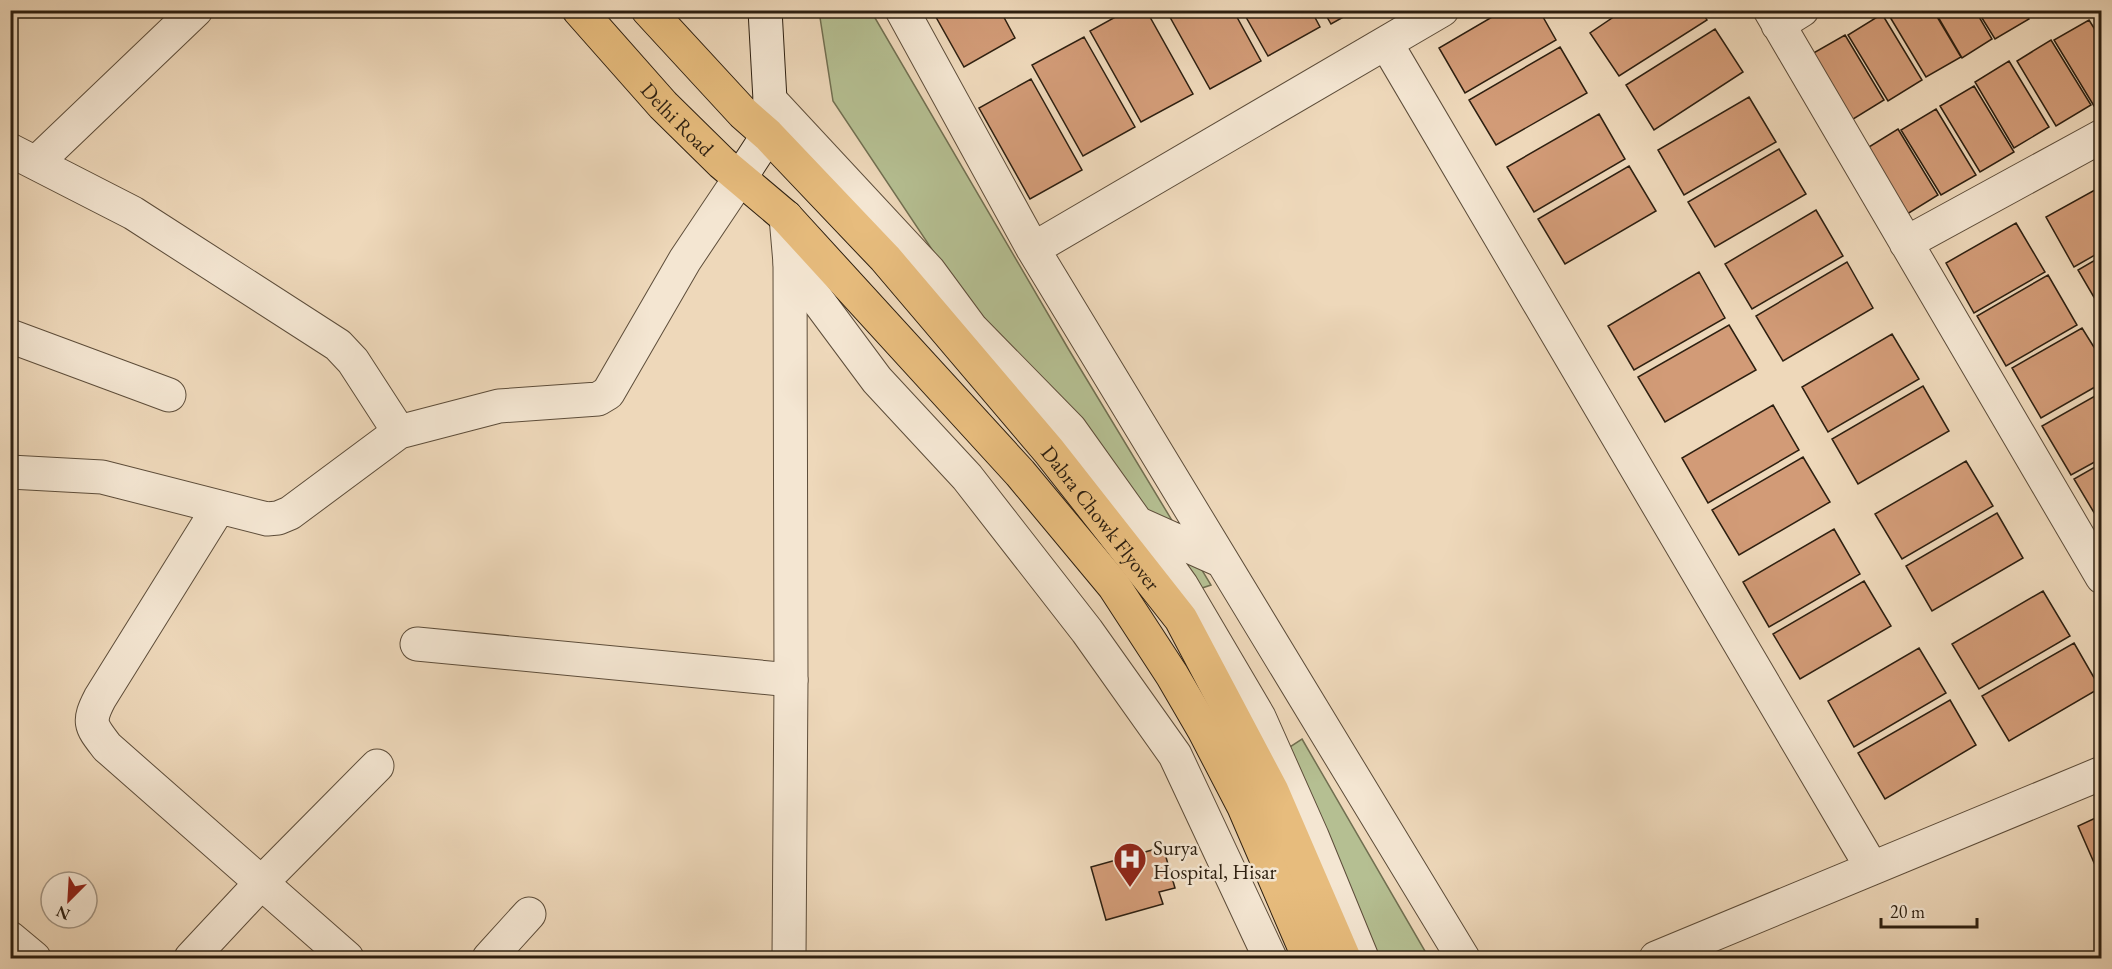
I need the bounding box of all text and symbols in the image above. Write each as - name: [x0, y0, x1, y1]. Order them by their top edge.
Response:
- street label: Delhi Road: [635, 76, 720, 162]
- street label: Dabra Chowk Flyover: [1036, 439, 1167, 596]
- place label: Surya Hospital, Hisar: [1153, 834, 1277, 885]
- hospital icon: Surya Hospital, Hisar: [1112, 841, 1148, 888]
- north arrow: [39, 870, 99, 930]
- scale bar: [1881, 891, 1977, 929]
- text: 20 m: [1890, 900, 1925, 923]
- text: N: [53, 901, 73, 925]

